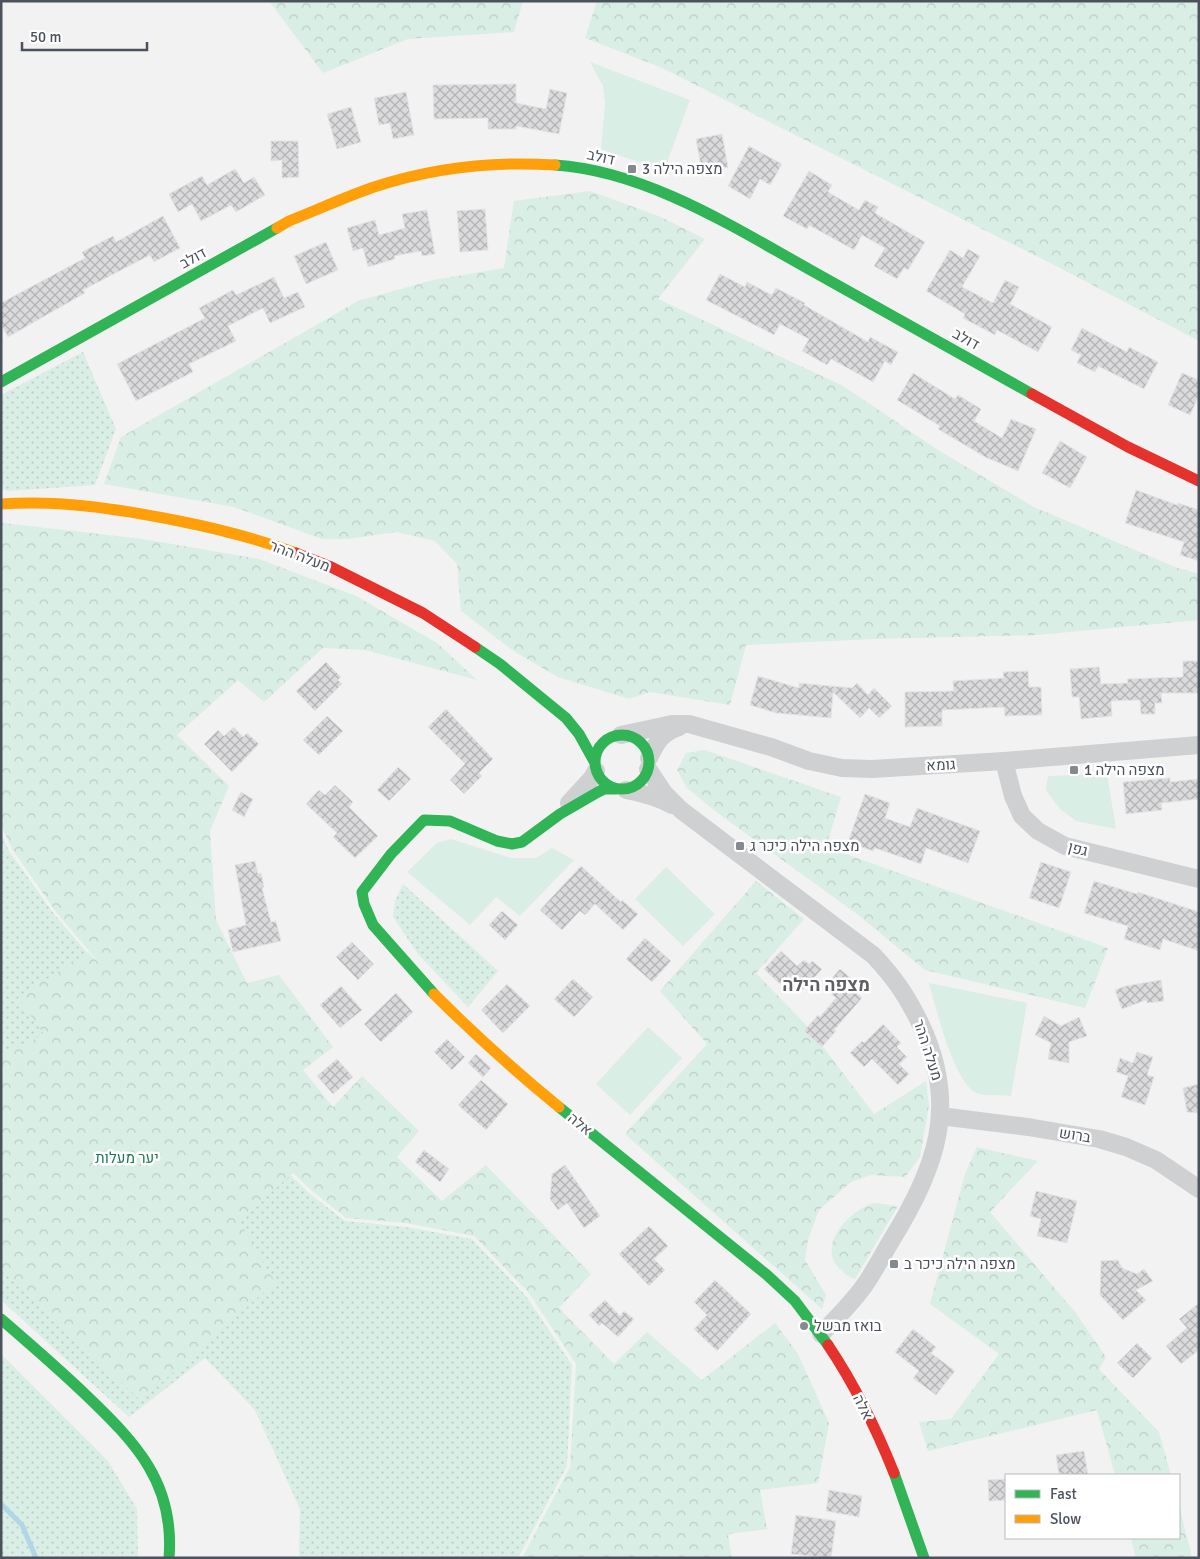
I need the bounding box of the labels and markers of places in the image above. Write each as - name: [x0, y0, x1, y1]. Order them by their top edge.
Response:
- place label: מצפה הילה 3: [642, 160, 723, 178]
- marker: מצפה הילה 3: [626, 163, 638, 175]
- place label: מצפה הילה 1: [1084, 761, 1165, 779]
- marker: מצפה הילה 1: [1068, 764, 1080, 776]
- place label: מצפה הילה כיכר ג: [750, 837, 860, 855]
- marker: מצפה הילה כיכר ג: [734, 840, 746, 852]
- place label: מצפה הילה כיכר ב: [904, 1255, 1016, 1273]
- marker: מצפה הילה כיכר ב: [888, 1258, 900, 1270]
- place label: בואז מבשל: [814, 1317, 882, 1335]
- marker: בואז מבשל: [798, 1320, 810, 1332]

